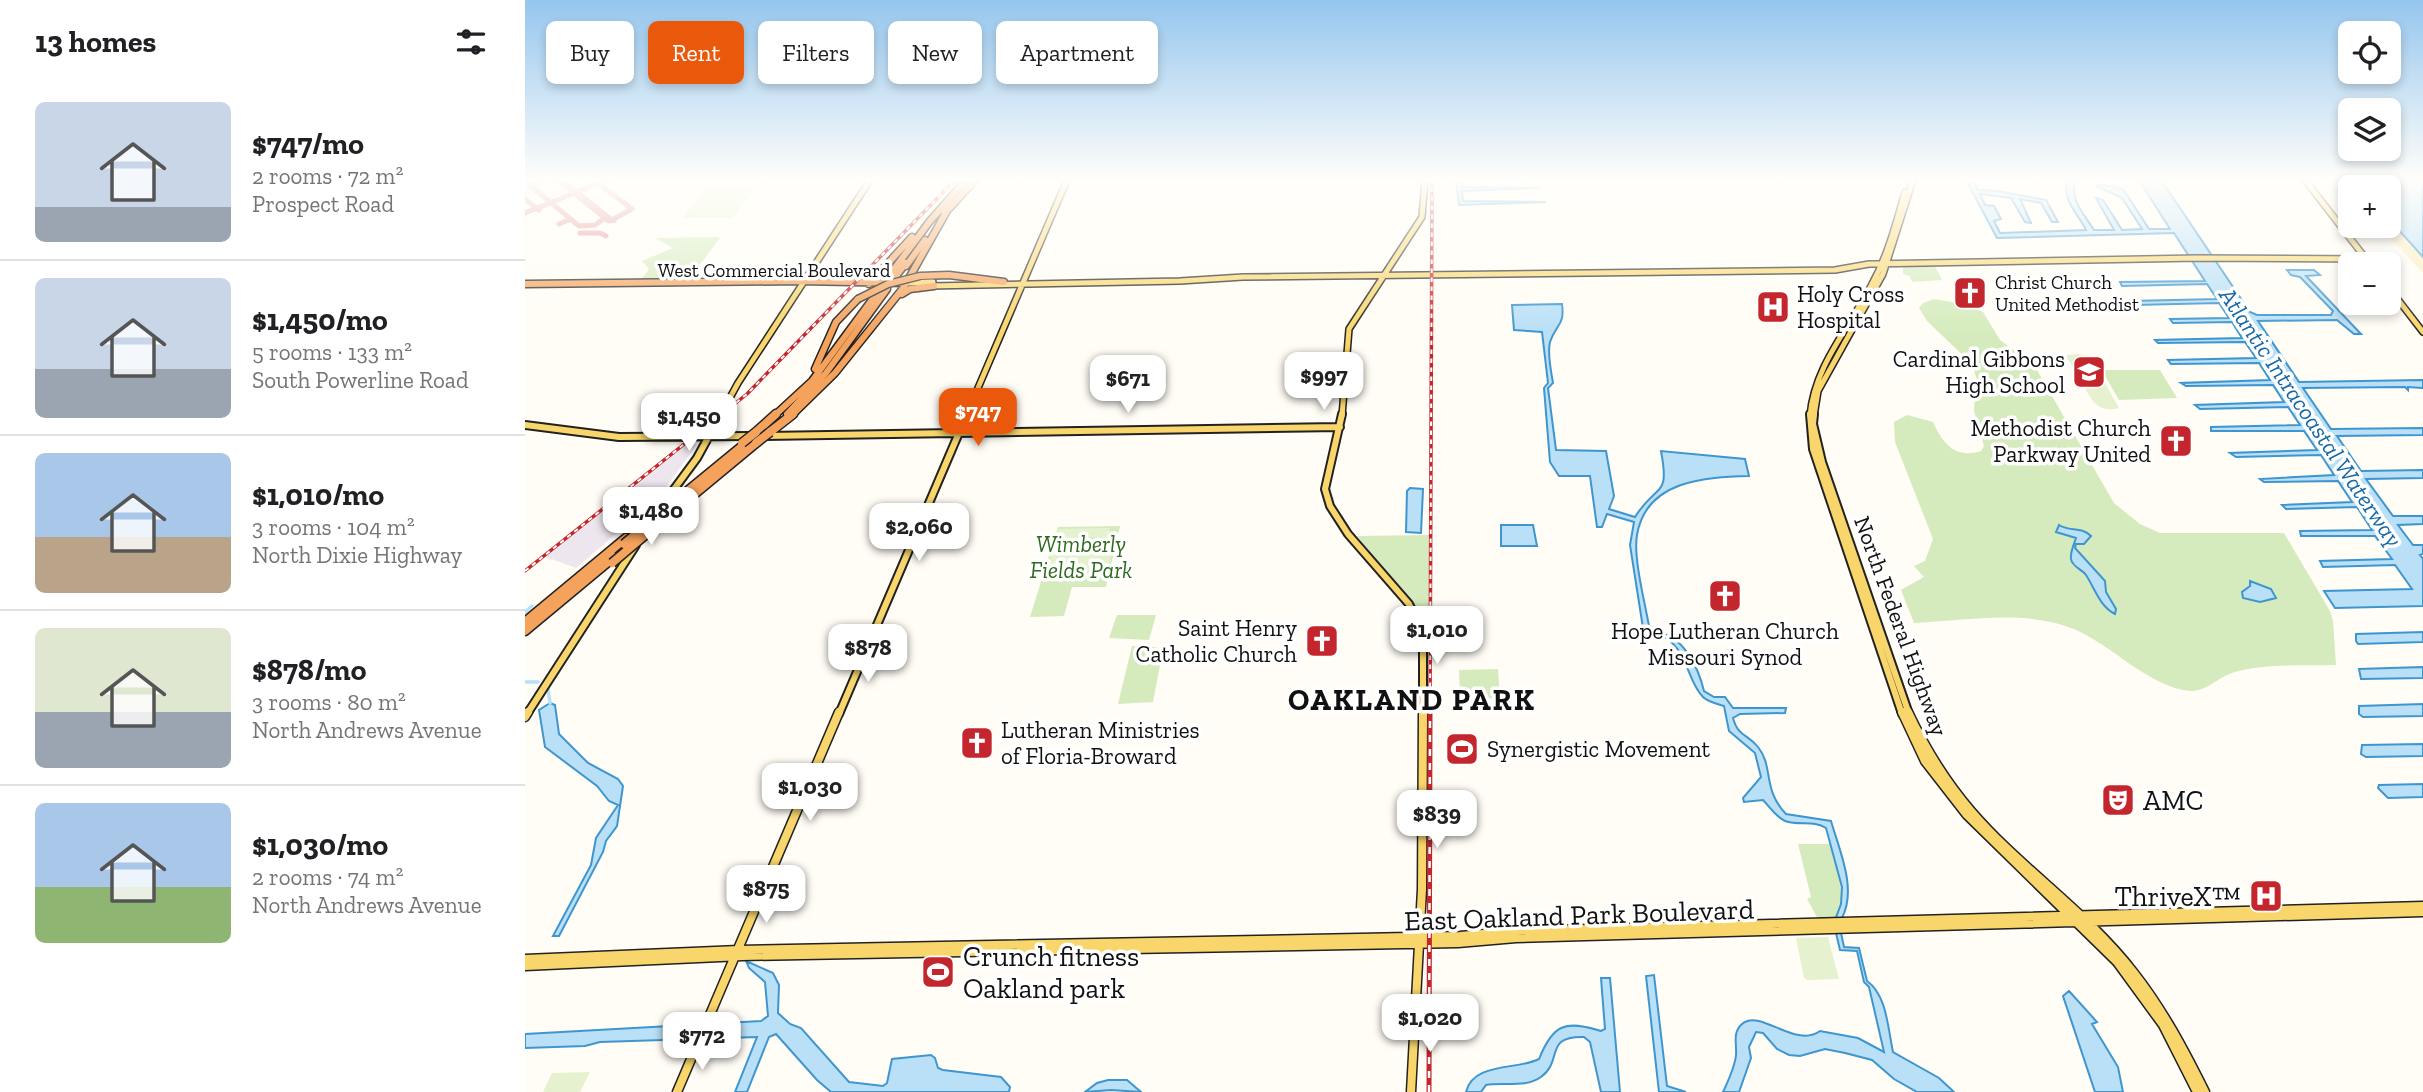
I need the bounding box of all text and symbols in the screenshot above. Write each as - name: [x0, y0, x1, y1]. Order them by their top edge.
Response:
- chip: Buy: [546, 21, 634, 84]
- chip: Rent: [648, 21, 744, 84]
- chip: Filters: [758, 21, 874, 84]
- chip: New: [888, 21, 982, 84]
- chip: Apartment: [996, 21, 1158, 84]
- map controls: [2338, 21, 2401, 315]
- button: locate: [2338, 21, 2401, 84]
- icon: filters: [452, 23, 490, 61]
- text: 13 homes: [35, 24, 156, 60]
- button: layers: [2338, 98, 2401, 161]
- text: $747/mo: [252, 126, 364, 162]
- icon: home: [91, 130, 175, 214]
- text: 2 rooms · 72 m²: [252, 162, 403, 190]
- button: +: [2338, 175, 2401, 238]
- text: Prospect Road: [252, 190, 394, 218]
- button: −: [2338, 252, 2401, 315]
- street label: West Commercial Boulevard: [658, 259, 891, 282]
- place label: Christ Church United Methodist: [1995, 271, 2139, 316]
- church icon: Christ Church United Methodist: [1951, 274, 1989, 312]
- place label: Holy Cross Hospital: [1797, 280, 1904, 334]
- water label: Atlantic Intracoastal Waterway: [2213, 281, 2409, 552]
- hospital icon: Holy Cross Hospital: [1754, 288, 1792, 326]
- text: $1,450/mo: [252, 302, 388, 338]
- icon: home: [91, 306, 175, 390]
- text: 5 rooms · 133 m²: [252, 338, 412, 366]
- place label: Cardinal Gibbons High School: [1893, 345, 2065, 399]
- pin: $997: [1283, 352, 1365, 412]
- school or university icon: Cardinal Gibbons High School: [2070, 353, 2108, 391]
- pin: $671: [1087, 356, 1169, 415]
- text: $997: [1300, 361, 1348, 389]
- text: $671: [1106, 364, 1150, 392]
- text: South Powerline Road: [252, 366, 469, 394]
- pin: $747: [937, 388, 1019, 448]
- pin: $1,450: [632, 393, 746, 453]
- text: $747: [955, 397, 1001, 425]
- text: $1,450: [657, 402, 721, 430]
- place label: Methodist Church Parkway United: [1971, 414, 2151, 468]
- church icon: Methodist Church Parkway United: [2157, 422, 2195, 460]
- text: $1,010/mo: [252, 477, 384, 513]
- icon: home: [91, 481, 175, 565]
- pin: $1,480: [594, 488, 708, 547]
- text: $1,480: [619, 496, 683, 524]
- pin: $2,060: [862, 504, 976, 563]
- text: $2,060: [885, 512, 953, 540]
- street label: North Federal Highway: [1848, 512, 1954, 740]
- text: 3 rooms · 104 m²: [252, 513, 415, 541]
- park label: Wimberly Fields Park: [1030, 530, 1132, 584]
- text: North Dixie Highway: [252, 541, 462, 569]
- church icon: Hope Lutheran Church Missouri Synod: [1706, 577, 1744, 615]
- pin: $1,010: [1380, 606, 1494, 666]
- place label: Saint Henry Catholic Church: [1136, 614, 1297, 668]
- text: $1,010: [1406, 615, 1468, 643]
- place label: Hope Lutheran Church Missouri Synod: [1611, 617, 1839, 671]
- church icon: Saint Henry Catholic Church: [1303, 622, 1341, 660]
- pin: $878: [827, 624, 909, 684]
- text: $878: [844, 633, 892, 661]
- text: $878/mo: [252, 652, 366, 688]
- icon: home: [91, 656, 175, 740]
- district label: OAKLAND PARK: [1288, 682, 1536, 718]
- text: 3 rooms · 80 m²: [252, 688, 406, 716]
- text: North Andrews Avenue: [252, 716, 481, 744]
- place label: Lutheran Ministries of Floria-Broward: [1001, 716, 1200, 770]
- church icon: Lutheran Ministries of Floria-Broward: [958, 724, 996, 762]
- sports icon: Synergistic Movement: [1443, 730, 1481, 768]
- place label: Synergistic Movement: [1487, 735, 1711, 763]
- pin: $1,030: [753, 764, 867, 823]
- text: $1,030: [778, 772, 842, 800]
- theatre icon: AMC: [2099, 781, 2137, 819]
- place label: AMC: [2143, 784, 2204, 817]
- pin: $839: [1396, 790, 1478, 850]
- text: $839: [1413, 799, 1461, 827]
- text: $1,030/mo: [252, 827, 388, 863]
- icon: home: [91, 831, 175, 915]
- text: 2 rooms · 74 m²: [252, 863, 403, 891]
- pin: $875: [725, 866, 807, 925]
- text: $875: [742, 874, 790, 902]
- hospital icon: ThriveX™: [2247, 877, 2285, 915]
- place label: ThriveX™: [2114, 880, 2241, 913]
- text: North Andrews Avenue: [252, 891, 481, 919]
- street label: East Oakland Park Boulevard: [1404, 892, 1754, 938]
- place label: Crunch fitness Oakland park: [963, 940, 1139, 1005]
- sports icon: Crunch fitness Oakland park: [919, 953, 957, 991]
- pin: $1,020: [1373, 995, 1487, 1054]
- text: $1,020: [1398, 1003, 1462, 1031]
- pin: $772: [661, 1012, 743, 1072]
- text: $772: [679, 1021, 725, 1049]

